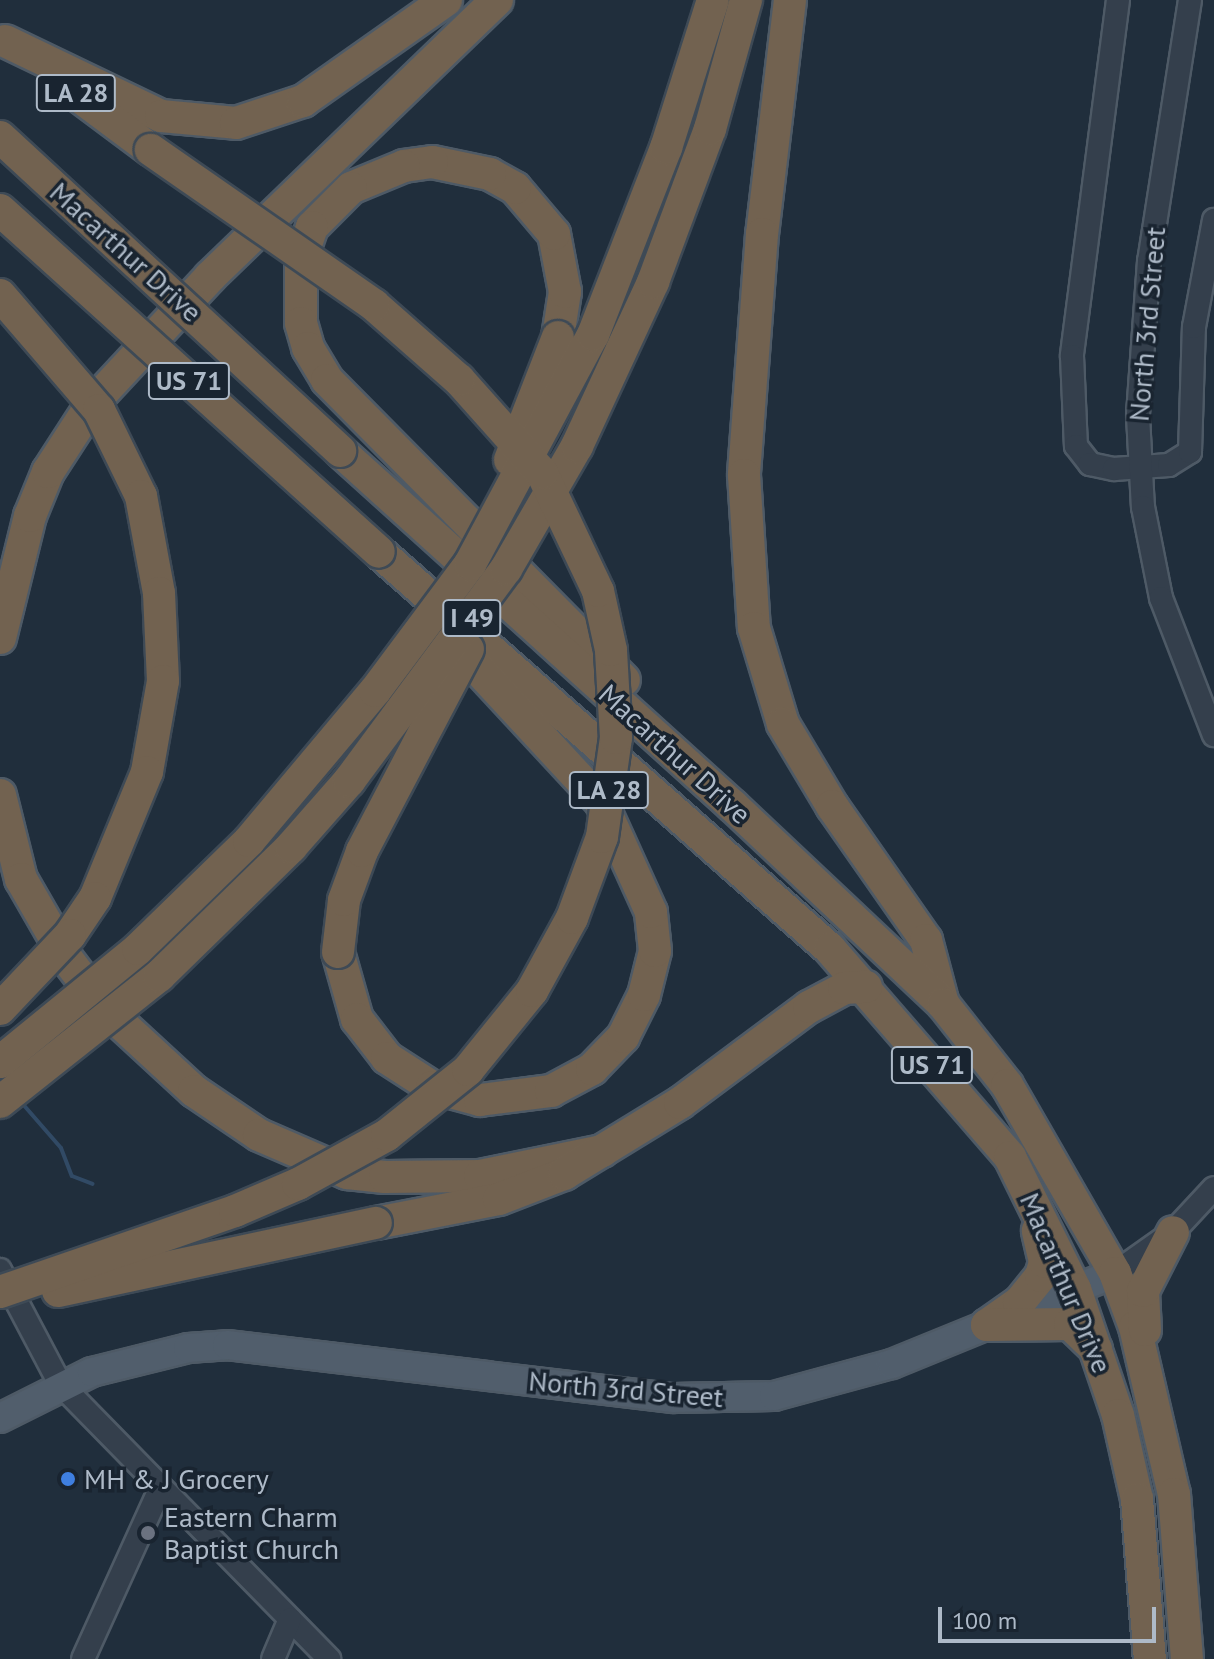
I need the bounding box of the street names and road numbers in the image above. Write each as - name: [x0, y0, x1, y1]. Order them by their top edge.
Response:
- road number: LA 28: [34, 71, 118, 115]
- street label: Macarthur Drive: [43, 175, 209, 329]
- street label: North 3rd Street: [1122, 225, 1172, 423]
- road number: US 71: [147, 359, 231, 403]
- road number: I 49: [442, 596, 502, 640]
- street label: Macarthur Drive: [592, 677, 758, 831]
- road number: LA 28: [567, 768, 651, 812]
- road number: US 71: [890, 1043, 974, 1087]
- street label: Macarthur Drive: [1013, 1188, 1119, 1378]
- street label: North 3rd Street: [527, 1364, 725, 1414]

